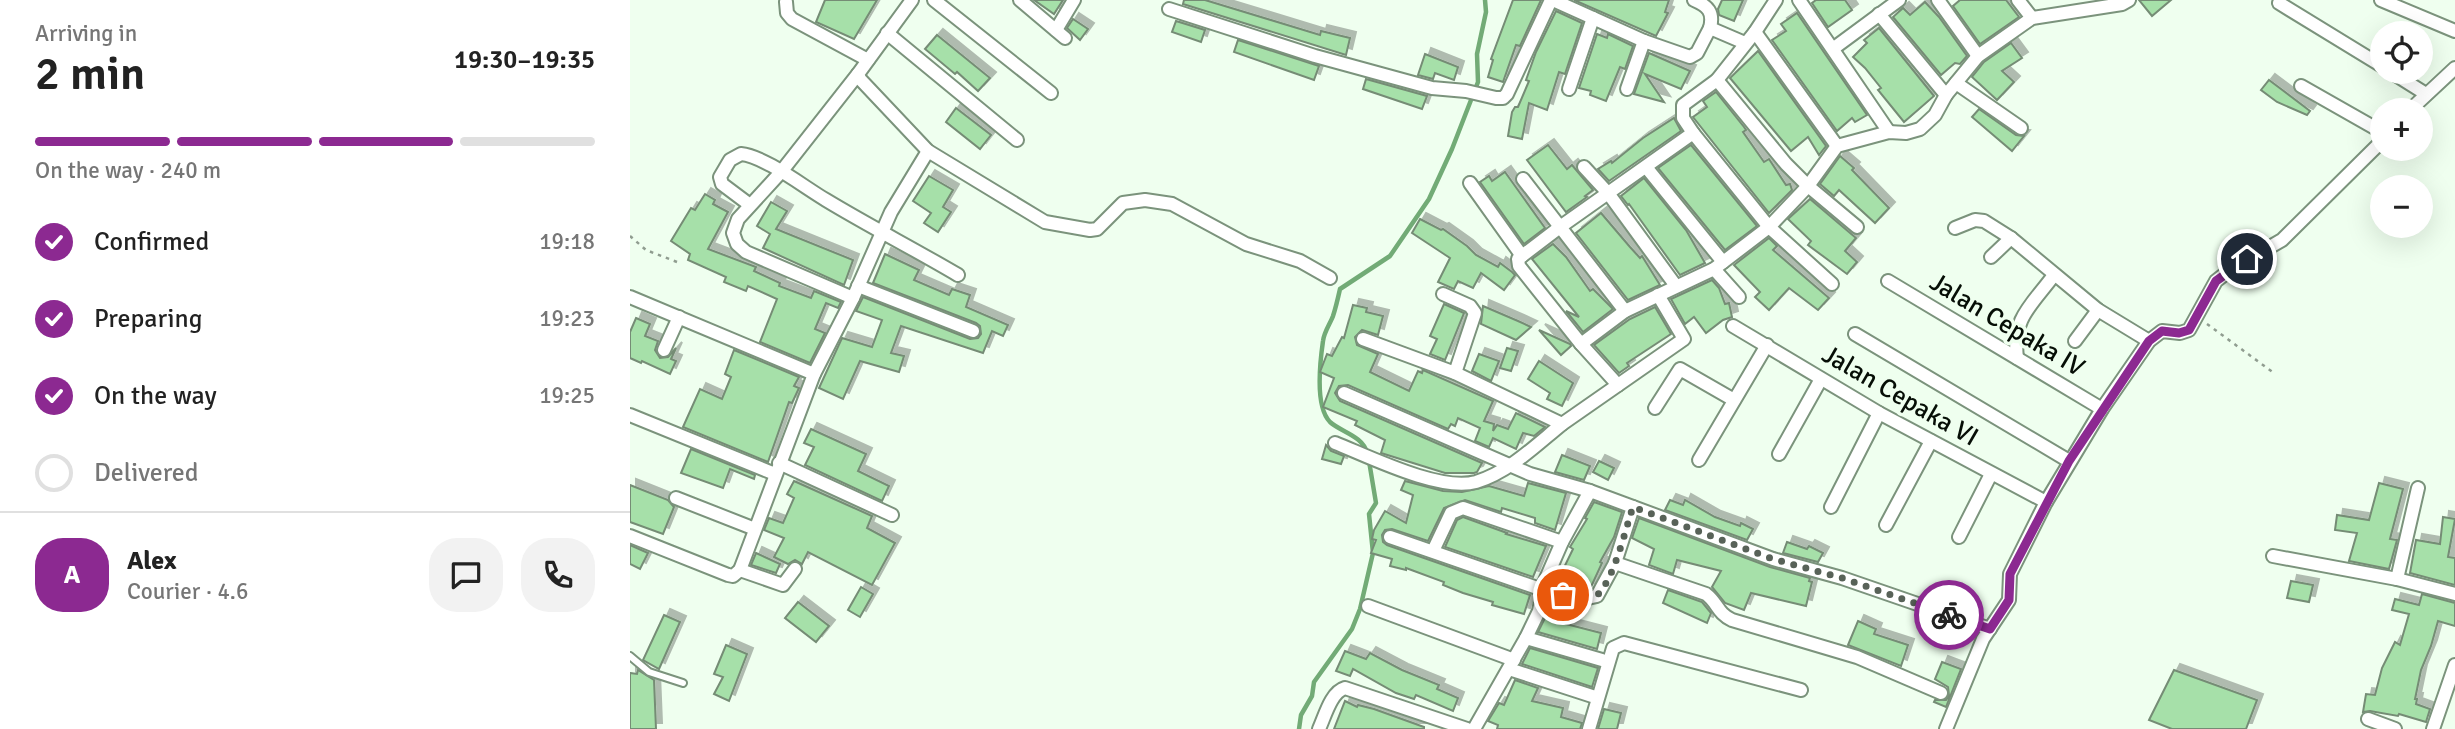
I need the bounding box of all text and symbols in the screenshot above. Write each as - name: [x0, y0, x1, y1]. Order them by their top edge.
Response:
- text: Arriving in: [35, 19, 137, 48]
- map controls: [2370, 21, 2433, 238]
- button: locate: [2370, 21, 2433, 84]
- text: 19:30–19:35: [454, 44, 595, 76]
- text: 2 min: [35, 46, 145, 102]
- button: +: [2370, 98, 2433, 161]
- text: On the way · 240 m: [35, 156, 221, 185]
- button: −: [2370, 175, 2433, 238]
- icon: check: [35, 223, 73, 261]
- text: Confirmed: [94, 226, 209, 258]
- text: 19:18: [539, 227, 595, 256]
- pin: [2217, 229, 2277, 289]
- icon: home: [2228, 240, 2266, 278]
- street label: Jalan Cepaka IV: [1924, 266, 2090, 384]
- icon: check: [35, 300, 73, 338]
- text: Preparing: [94, 303, 202, 335]
- text: 19:23: [539, 304, 595, 333]
- street label: Jalan Cepaka VI: [1816, 338, 1984, 454]
- icon: check: [35, 377, 73, 415]
- text: On the way: [94, 380, 217, 412]
- text: 19:25: [539, 381, 595, 410]
- text: Delivered: [94, 457, 199, 489]
- button: chat: [429, 538, 503, 612]
- button: phone: [521, 538, 595, 612]
- text: Alex: [127, 545, 177, 577]
- text: A: [64, 559, 80, 591]
- pin: [1533, 565, 1593, 625]
- icon: bag: [1544, 576, 1582, 614]
- text: Courier · 4.6: [127, 577, 248, 606]
- courier: [1914, 580, 1984, 650]
- icon: bike: [1930, 596, 1968, 634]

